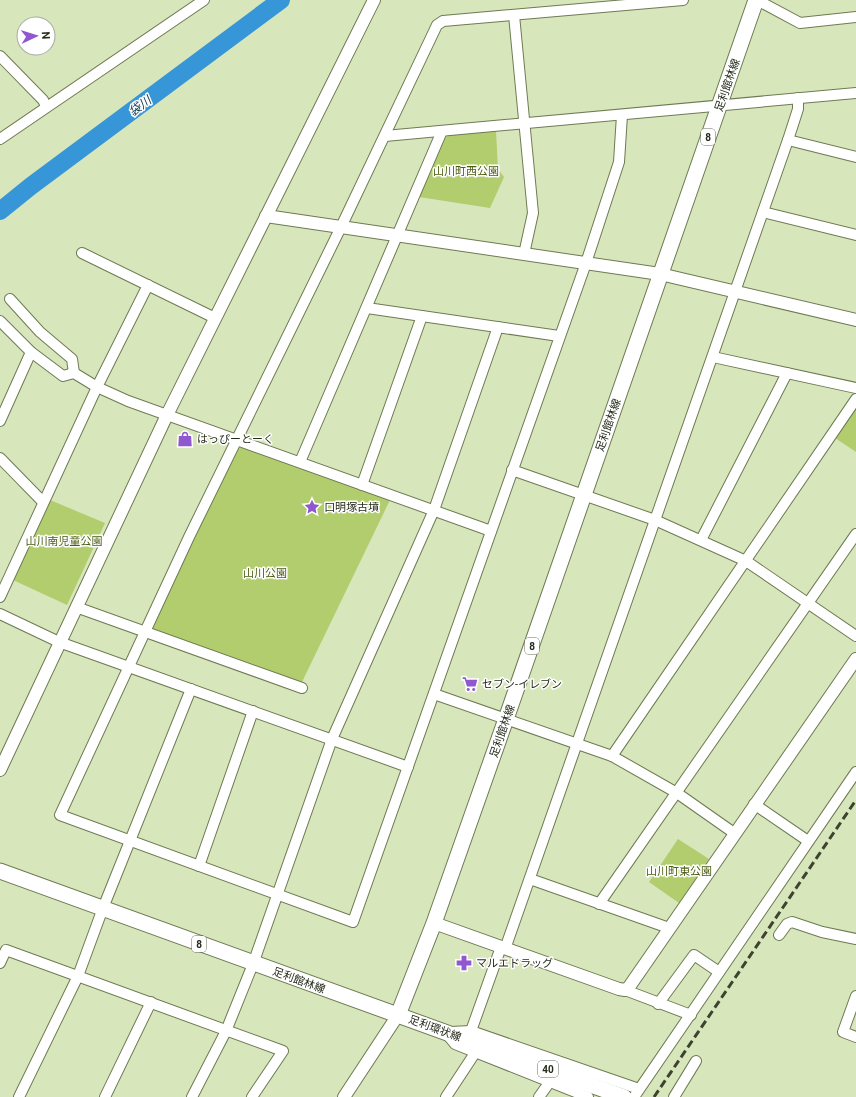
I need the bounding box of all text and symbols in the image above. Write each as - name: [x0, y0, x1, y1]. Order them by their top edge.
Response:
- north arrow: [16, 16, 56, 56]
- text: N: [39, 31, 52, 40]
- street label: 足利館林線: [712, 57, 743, 113]
- water label: 袋川: [126, 92, 155, 119]
- road number: 8: [701, 129, 715, 145]
- park label: 山川町西公園: [433, 165, 499, 178]
- street label: 足利館林線: [593, 397, 624, 453]
- shop icon: はっぴーとーく: [176, 430, 194, 448]
- place label: はっぴーとーく: [197, 433, 274, 446]
- place icon: 口明塚古墳: [303, 498, 321, 516]
- place label: 口明塚古墳: [324, 501, 379, 514]
- park label: 山川南児童公園: [26, 535, 103, 548]
- park label: 山川公園: [243, 567, 287, 580]
- road number: 8: [525, 638, 539, 654]
- supermarket icon: セブン-イレブン: [461, 675, 479, 693]
- place label: セブン-イレブン: [482, 678, 562, 691]
- street label: 足利館林線: [487, 703, 518, 759]
- park label: 山川町東公園: [646, 865, 712, 878]
- road number: 8: [192, 936, 206, 952]
- pharmacy icon: マルエドラッグ: [455, 954, 473, 972]
- place label: マルエドラッグ: [476, 957, 553, 970]
- street label: 足利館林線: [271, 965, 327, 996]
- street label: 足利環状線: [407, 1013, 463, 1044]
- road number: 40: [538, 1061, 558, 1077]

